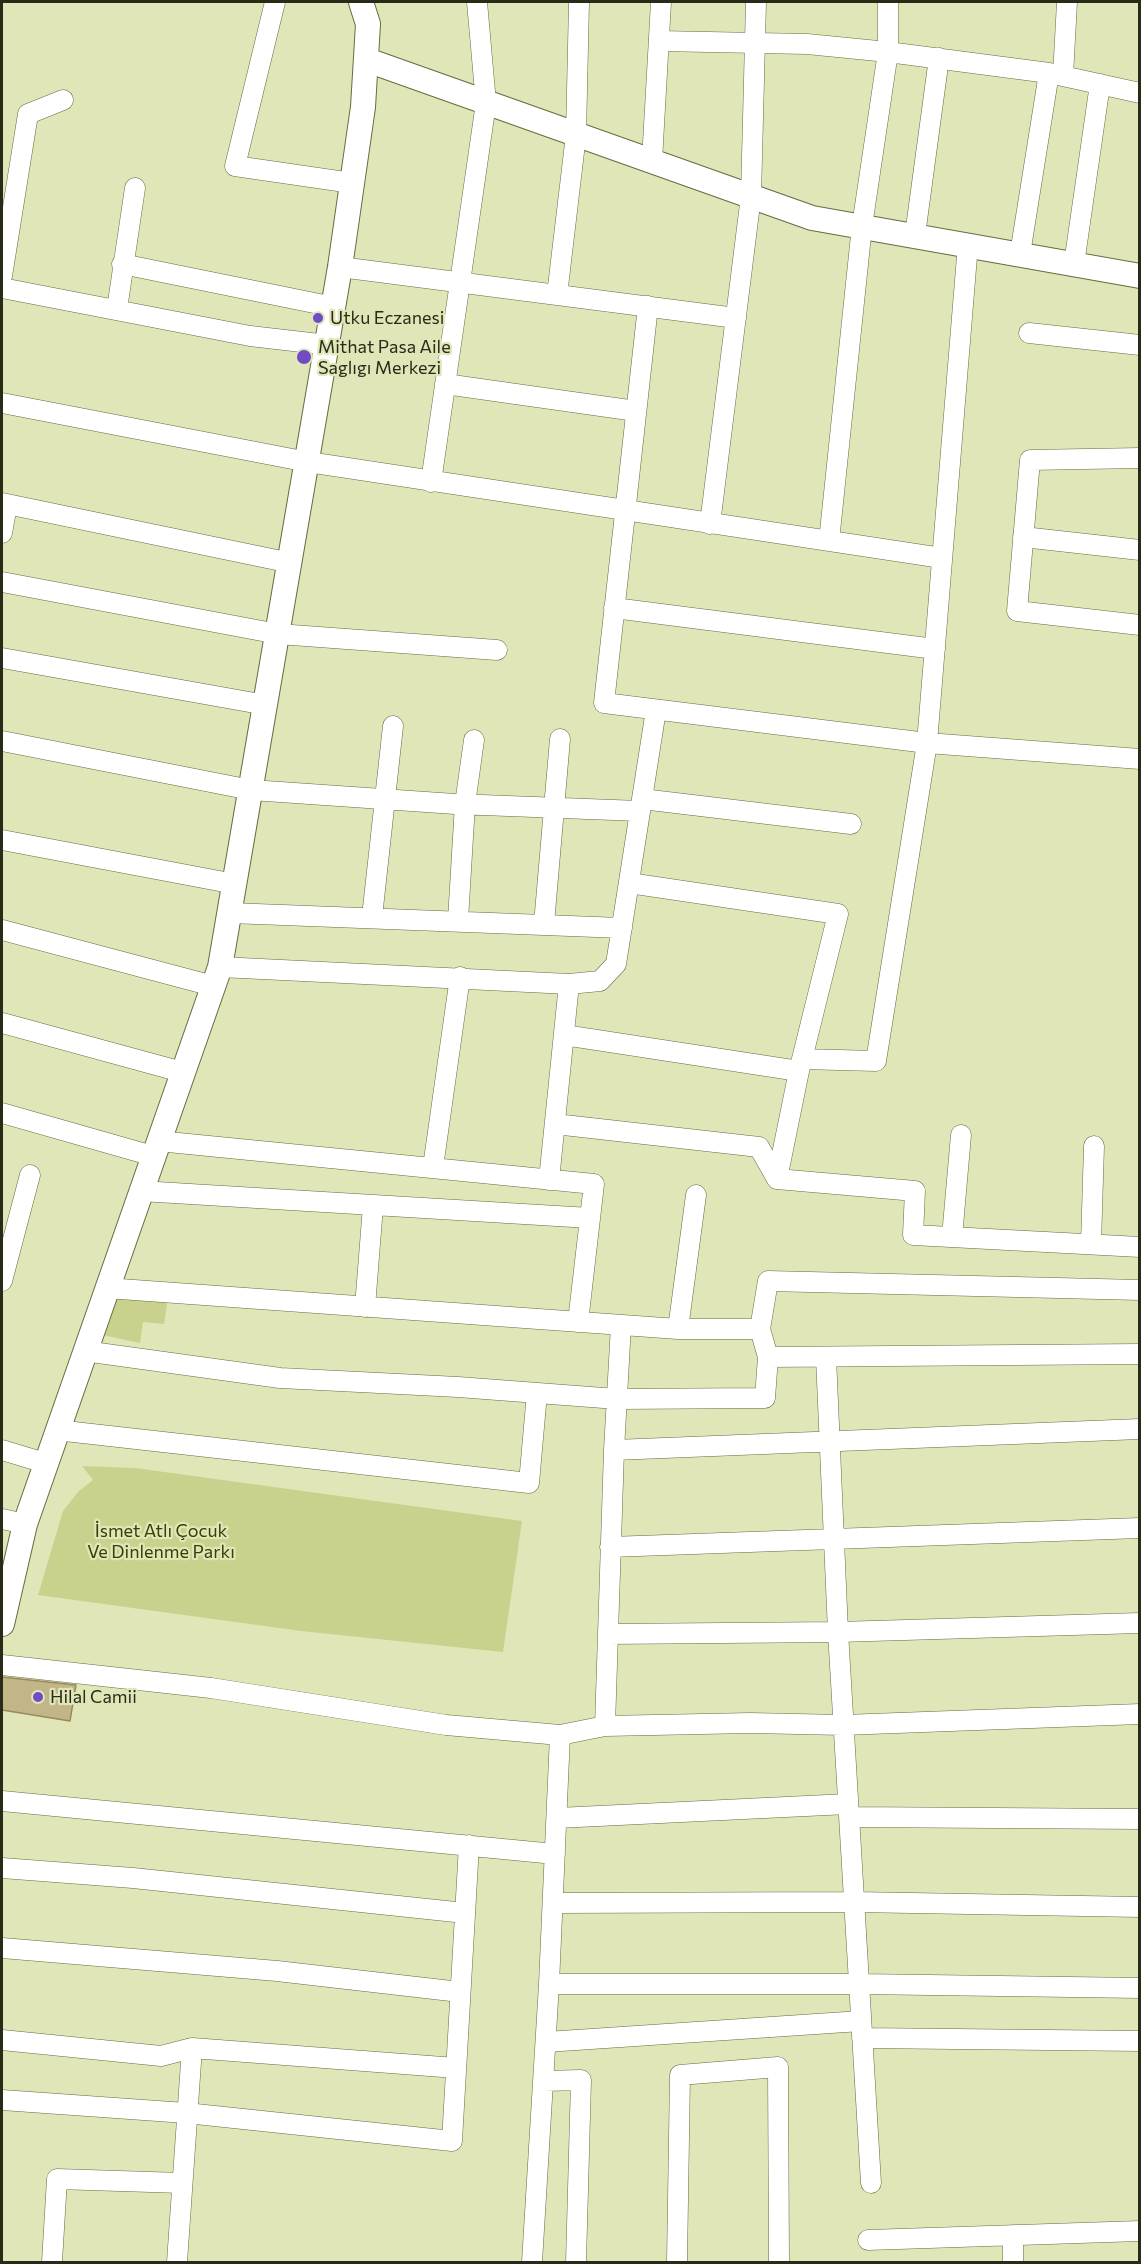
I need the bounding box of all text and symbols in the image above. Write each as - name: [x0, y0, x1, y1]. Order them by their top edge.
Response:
- place label: Utku Eczanesi: [330, 307, 444, 329]
- marker: Utku Eczanesi: [311, 311, 325, 325]
- place label: Mithat Pasa Aile Saglıgı Merkezi: [318, 336, 451, 378]
- marker: Mithat Pasa Aile Saglıgı Merkezi: [295, 348, 313, 366]
- park label: İsmet Atlı Çocuk Ve Dinlenme Parkı: [87, 1520, 235, 1562]
- place label: Hilal Camii: [50, 1686, 137, 1708]
- marker: Hilal Camii: [31, 1690, 45, 1704]

